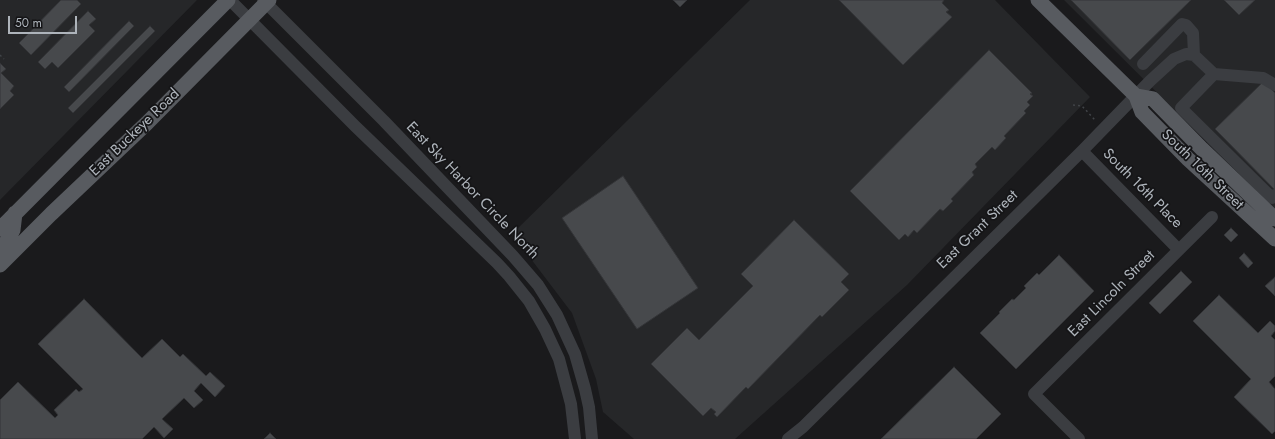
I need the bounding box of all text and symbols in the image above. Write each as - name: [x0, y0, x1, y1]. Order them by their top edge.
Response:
- scale bar: [10, 8, 79, 34]
- text: 50 m: [15, 14, 42, 32]
- street label: East Buckeye Road: [86, 86, 184, 180]
- street label: East Sky Harbor Circle North: [402, 119, 542, 263]
- street label: South 16th Street: [1157, 126, 1247, 214]
- street label: South 16th Place: [1098, 145, 1186, 233]
- street label: East Grant Street: [934, 187, 1022, 273]
- street label: East Lincoln Street: [1065, 247, 1159, 341]

